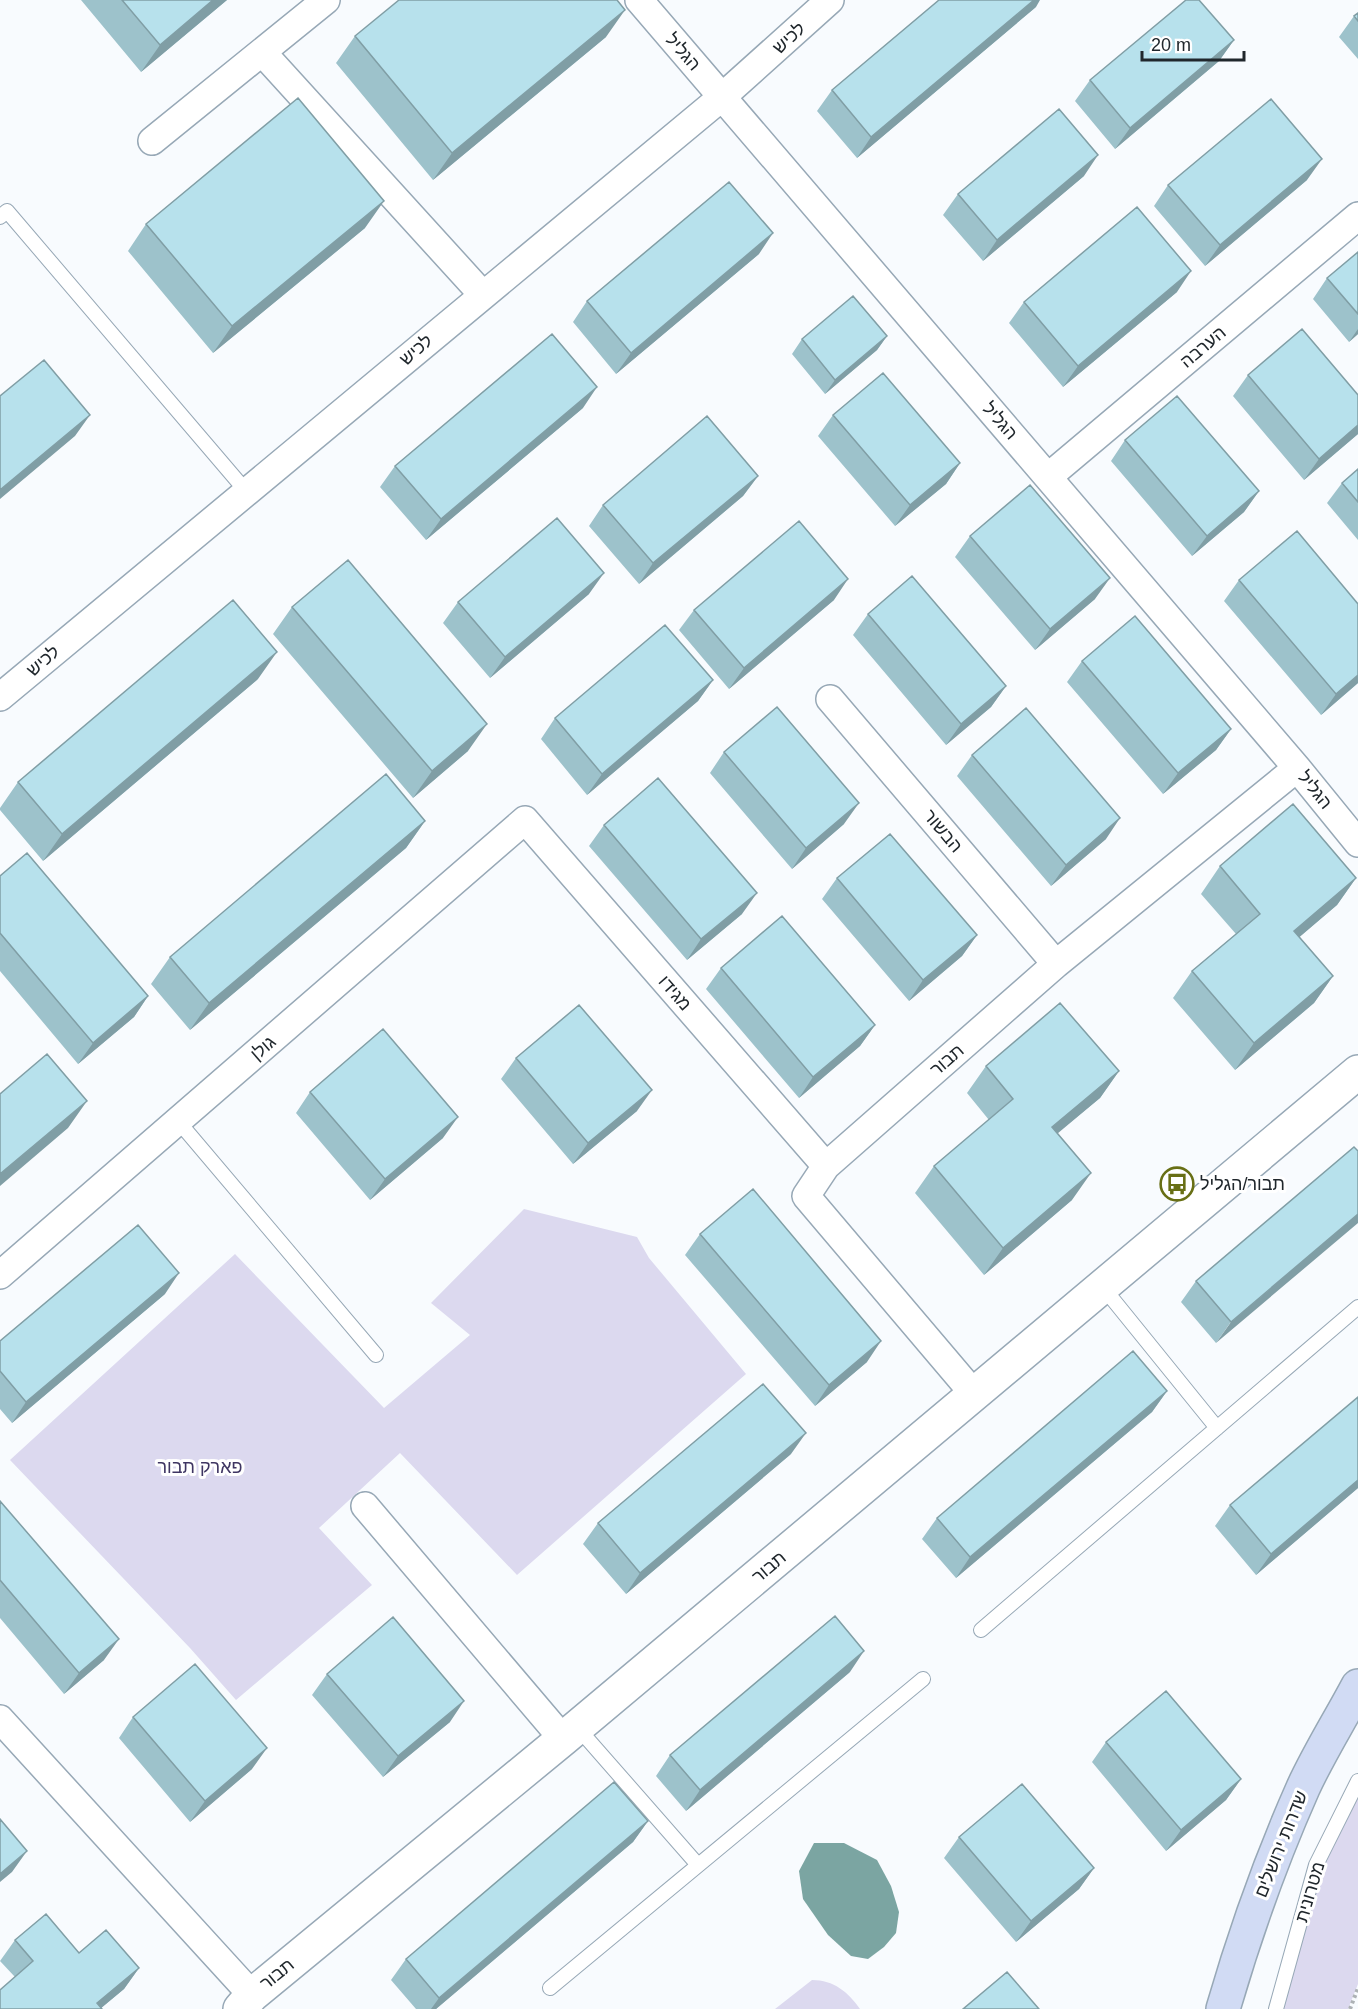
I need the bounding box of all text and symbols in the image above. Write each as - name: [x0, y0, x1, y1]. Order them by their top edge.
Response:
- street label: לכיש: [769, 18, 809, 58]
- scale bar: [1142, 24, 1244, 62]
- street label: הגליל: [662, 29, 704, 75]
- text: 20 m: [1151, 35, 1191, 55]
- street label: הערבה: [1176, 322, 1230, 372]
- street label: לכיש: [396, 331, 436, 369]
- street label: הגליל: [979, 398, 1021, 444]
- street label: לכיש: [23, 642, 63, 680]
- street label: הגליל: [1294, 767, 1336, 813]
- street label: הבשור: [920, 806, 966, 856]
- street label: מגידו: [655, 972, 695, 1014]
- street label: גולן: [246, 1032, 280, 1064]
- street label: תבור: [926, 1040, 968, 1080]
- bus stop icon: תבור/הגליל: [1159, 1166, 1195, 1202]
- place label: תבור/הגליל: [1200, 1174, 1285, 1194]
- park label: פארק תבור: [157, 1457, 243, 1477]
- street label: תבור: [748, 1547, 790, 1587]
- street label: שדרות ירושלים: [1251, 1788, 1311, 1900]
- street label: מטרונית: [1291, 1859, 1329, 1925]
- street label: תבור: [256, 1954, 298, 1994]

